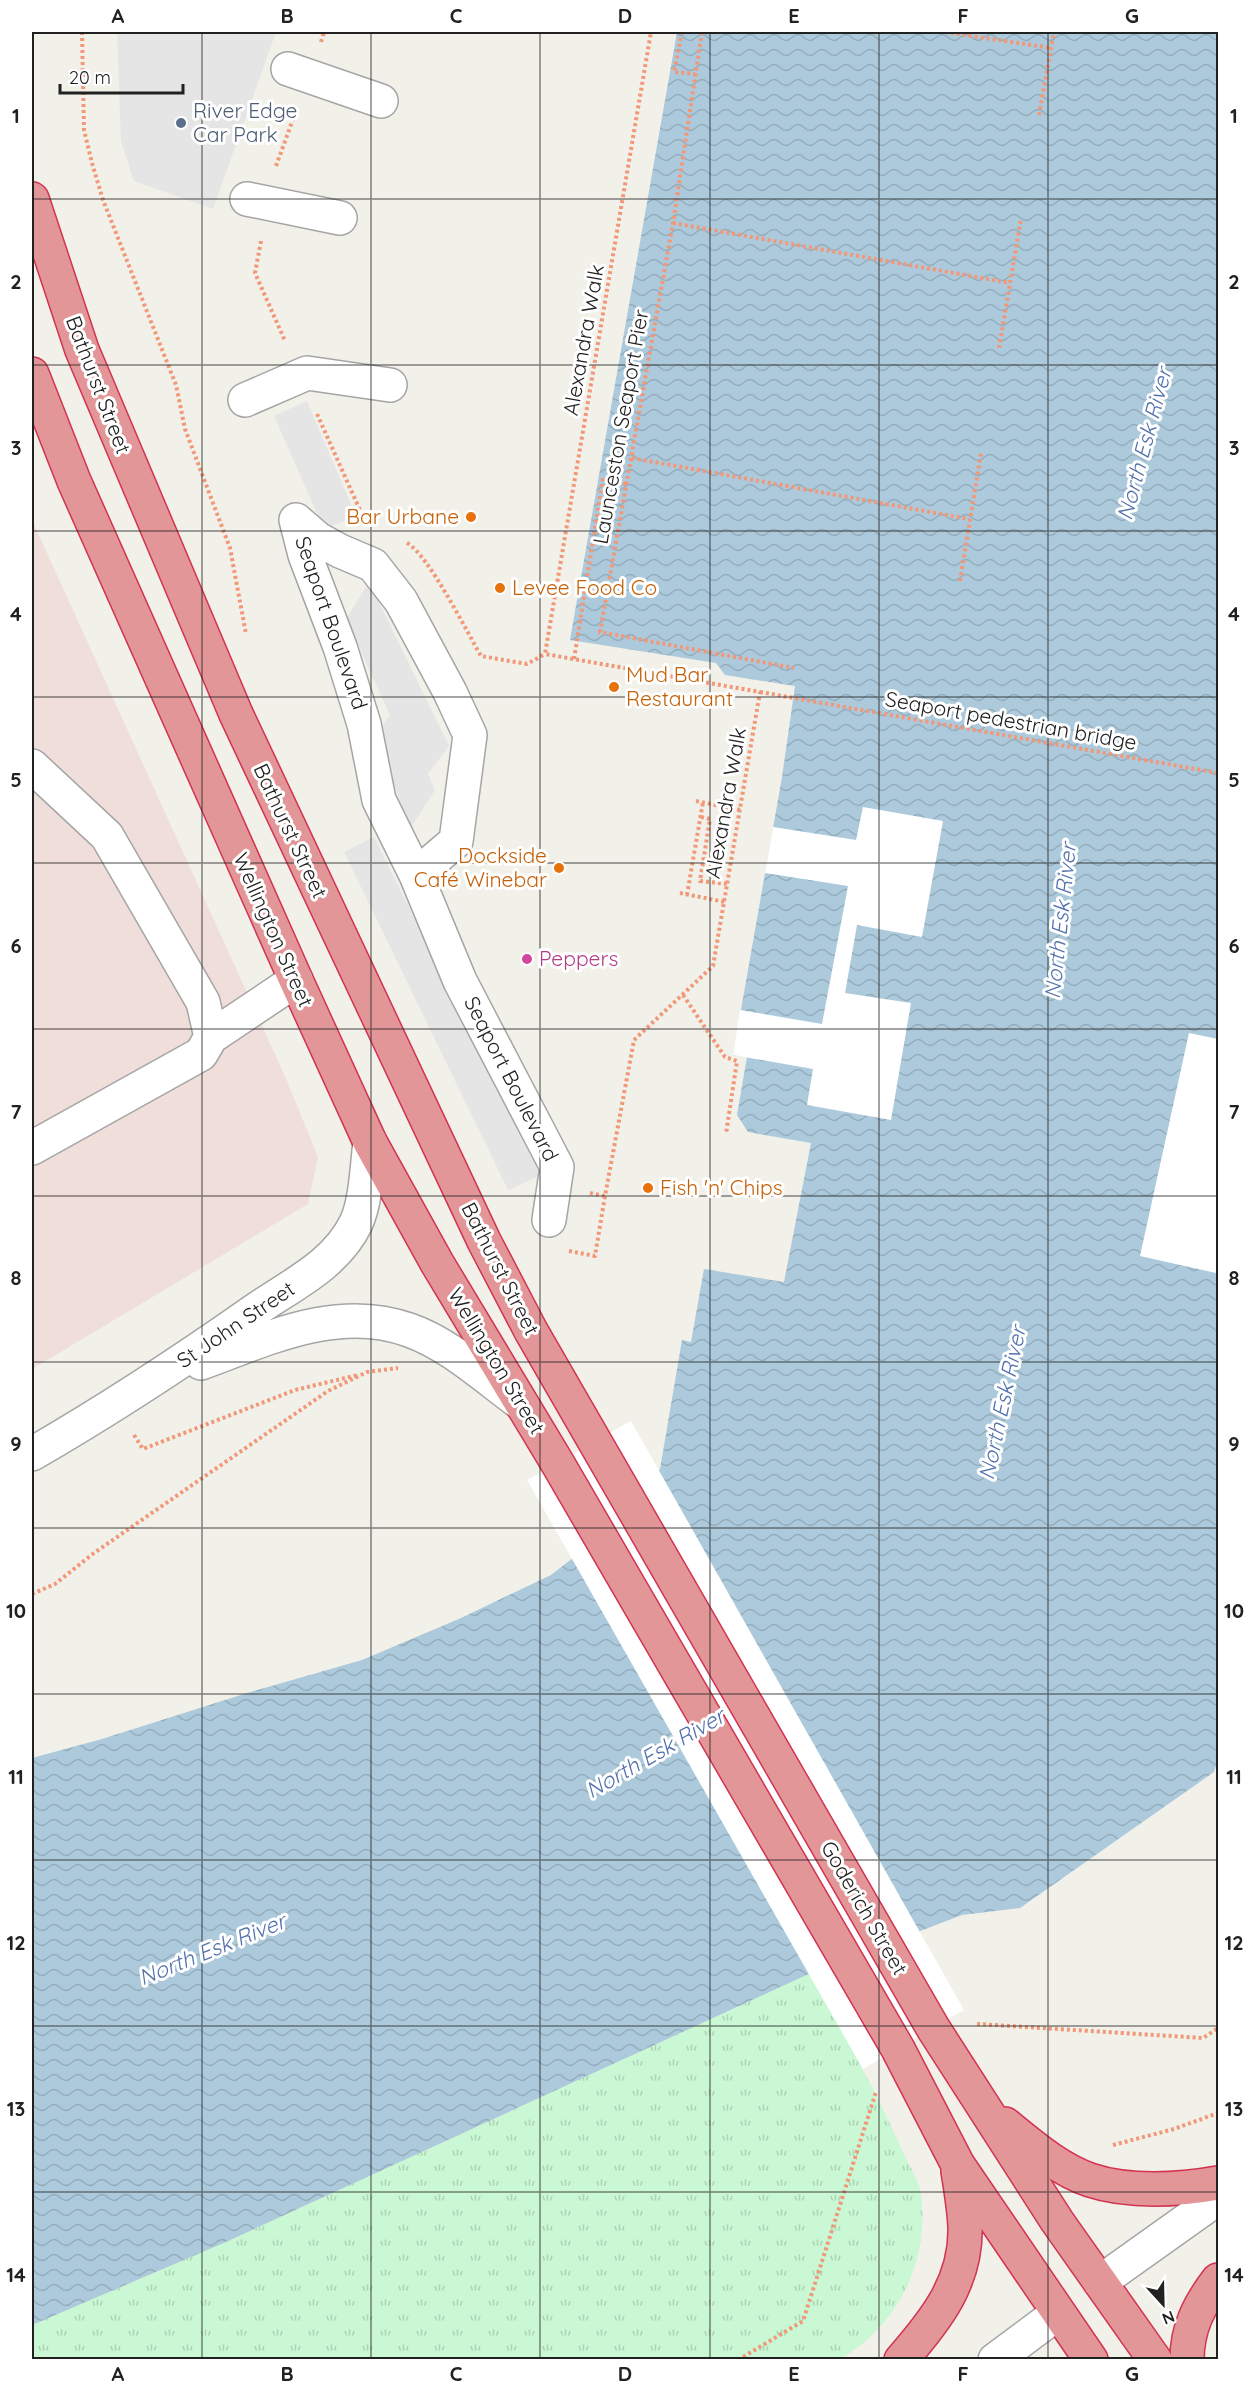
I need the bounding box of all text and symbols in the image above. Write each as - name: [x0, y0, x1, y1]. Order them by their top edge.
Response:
- text: A: [112, 3, 125, 28]
- text: B: [280, 3, 294, 28]
- text: C: [450, 3, 463, 28]
- text: D: [618, 3, 632, 28]
- text: E: [788, 3, 800, 28]
- text: F: [957, 3, 969, 28]
- text: G: [1125, 3, 1139, 28]
- scale bar: [60, 57, 183, 95]
- text: 20 m: [69, 66, 111, 89]
- place label: River Edge Car Park: [193, 97, 297, 147]
- text: 1: [12, 103, 20, 128]
- text: 1: [1230, 103, 1238, 128]
- marker: River Edge Car Park: [174, 116, 188, 130]
- street label: Alexandra Walk: [557, 262, 609, 417]
- text: 2: [10, 269, 22, 294]
- text: 2: [1228, 269, 1240, 294]
- street label: Launceston Seaport Pier: [587, 308, 653, 546]
- street label: Bathurst Street: [61, 312, 137, 457]
- water label: North Esk River: [1110, 362, 1178, 523]
- text: 3: [11, 435, 21, 460]
- text: 3: [1229, 435, 1239, 460]
- place label: Bar Urbane: [346, 503, 459, 529]
- marker: Bar Urbane: [464, 510, 478, 524]
- street label: Seaport Boulevard: [290, 533, 374, 713]
- place label: Levee Food Co: [512, 574, 657, 600]
- marker: Levee Food Co: [493, 581, 507, 595]
- text: 4: [10, 601, 22, 626]
- text: 4: [1228, 601, 1240, 626]
- place label: Mud Bar Restaurant: [626, 661, 733, 711]
- marker: Mud Bar Restaurant: [607, 680, 621, 694]
- street label: Seaport pedestrian bridge: [883, 685, 1139, 755]
- street label: Alexandra Walk: [699, 725, 751, 880]
- street label: Bathurst Street: [248, 759, 333, 902]
- text: 5: [10, 767, 22, 792]
- text: 5: [1228, 767, 1240, 792]
- water label: North Esk River: [1038, 839, 1082, 1000]
- place label: Dockside Café Winebar: [414, 842, 547, 892]
- street label: Wellington Street: [228, 848, 320, 1011]
- marker: Dockside Café Winebar: [552, 861, 566, 875]
- text: 6: [10, 933, 22, 958]
- text: 6: [1228, 933, 1240, 958]
- place label: Peppers: [539, 945, 618, 971]
- marker: Peppers: [520, 952, 534, 966]
- street label: Seaport Boulevard: [459, 992, 565, 1165]
- text: 7: [11, 1099, 22, 1124]
- text: 7: [1229, 1099, 1240, 1124]
- place label: Fish 'n' Chips: [660, 1174, 783, 1200]
- marker: Fish 'n' Chips: [641, 1181, 655, 1195]
- street label: Bathurst Street: [456, 1198, 546, 1339]
- text: 8: [11, 1265, 22, 1290]
- text: 8: [1229, 1265, 1240, 1290]
- street label: St John Street: [172, 1275, 299, 1373]
- street label: Wellington Street: [443, 1283, 551, 1438]
- water label: North Esk River: [972, 1321, 1032, 1482]
- text: 9: [10, 1431, 22, 1456]
- text: 9: [1228, 1431, 1240, 1456]
- text: 10: [6, 1598, 26, 1623]
- text: 10: [1224, 1598, 1244, 1623]
- water label: North Esk River: [580, 1701, 732, 1804]
- text: 11: [8, 1764, 24, 1789]
- text: 11: [1226, 1764, 1242, 1789]
- street label: Goderich Street: [816, 1836, 914, 1979]
- water label: North Esk River: [134, 1906, 292, 1991]
- text: 12: [6, 1930, 26, 1955]
- text: 12: [1224, 1930, 1244, 1955]
- text: 13: [7, 2096, 25, 2121]
- text: 13: [1225, 2096, 1243, 2121]
- text: 14: [6, 2262, 26, 2287]
- text: 14: [1224, 2262, 1244, 2287]
- north arrow: [1133, 2274, 1193, 2334]
- text: N: [1159, 2306, 1178, 2329]
- text: A: [112, 2361, 125, 2386]
- text: B: [280, 2361, 294, 2386]
- text: C: [450, 2361, 463, 2386]
- text: D: [618, 2361, 632, 2386]
- text: E: [788, 2361, 800, 2386]
- text: F: [957, 2361, 969, 2386]
- text: G: [1125, 2361, 1139, 2386]

